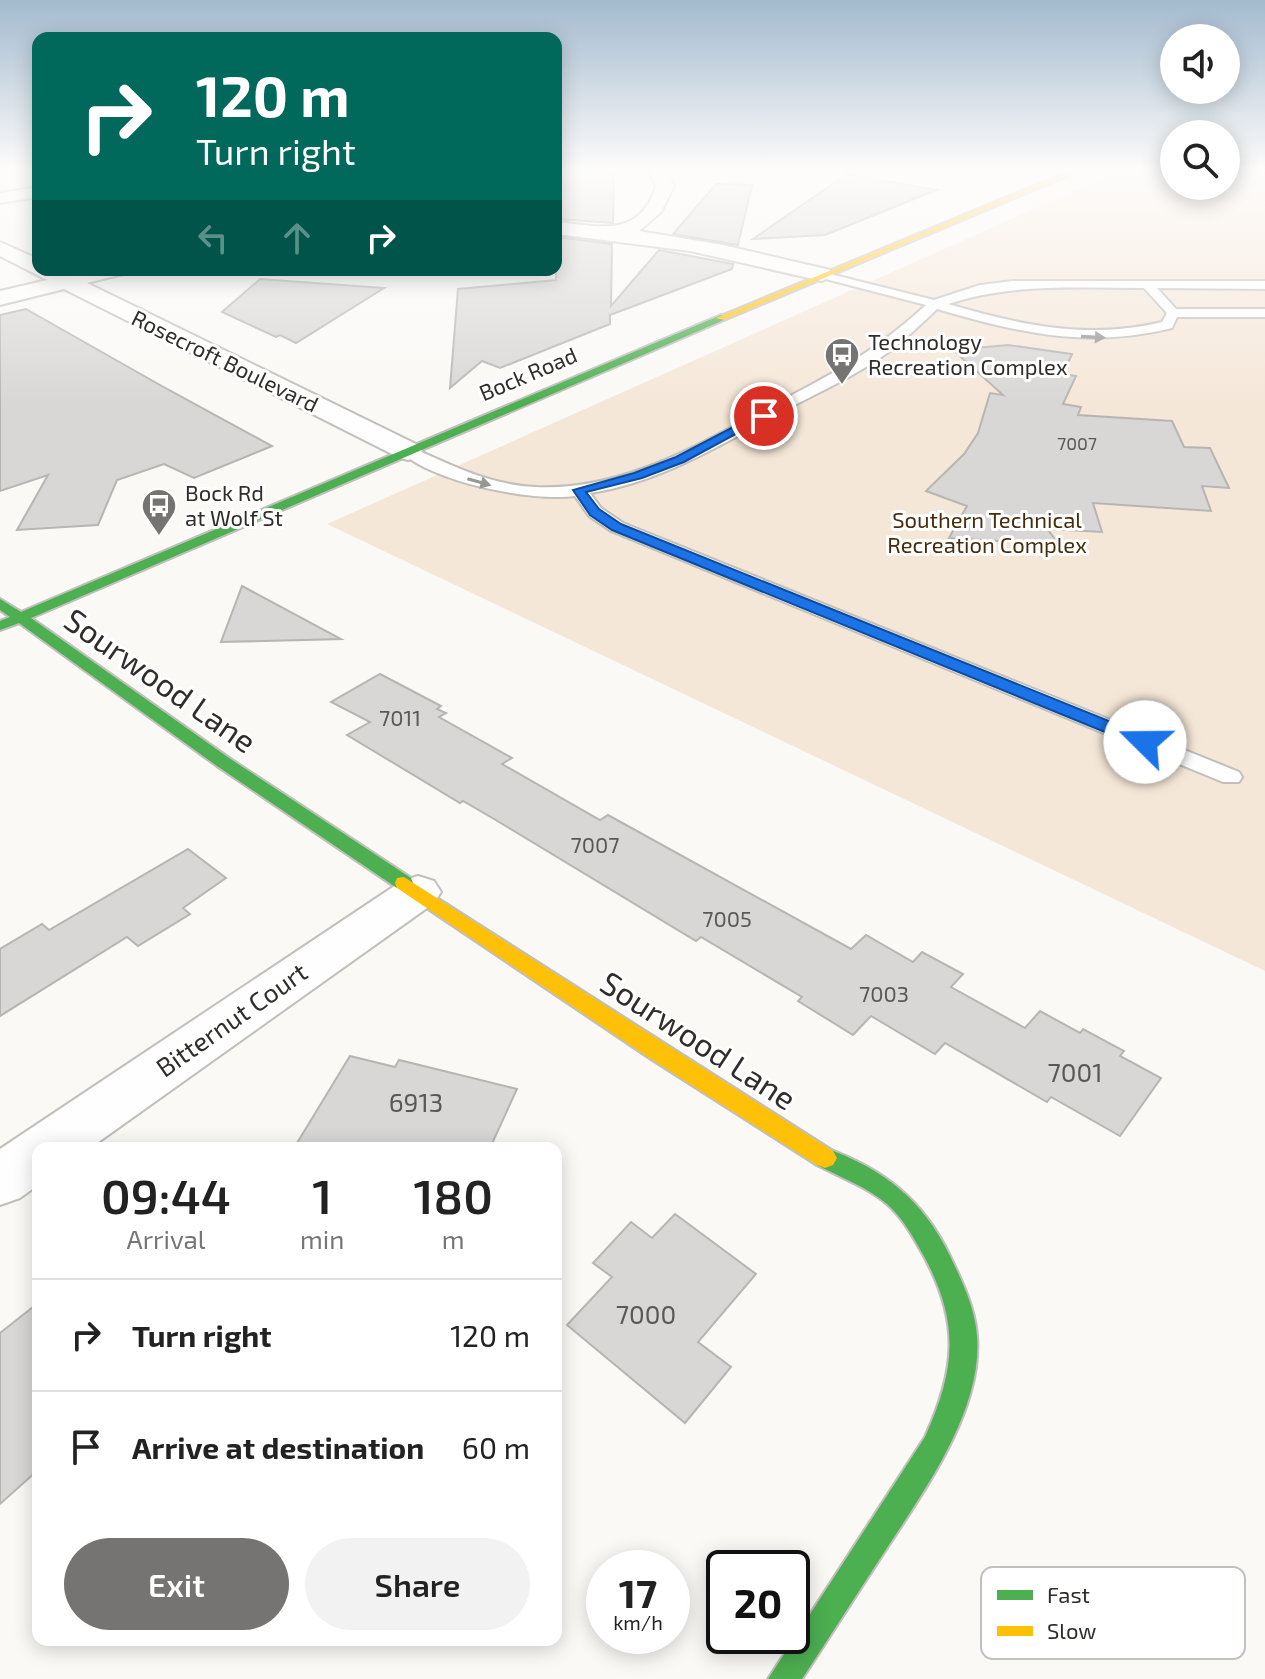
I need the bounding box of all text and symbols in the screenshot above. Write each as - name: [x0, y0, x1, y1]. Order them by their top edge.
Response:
- map controls: [1160, 24, 1240, 200]
- button: sound: [1160, 24, 1240, 104]
- text: 120 m: [196, 61, 350, 128]
- icon: right: [64, 64, 168, 168]
- button: search: [1160, 120, 1240, 200]
- text: Turn right: [196, 129, 356, 172]
- icon: left: [191, 216, 235, 260]
- icon: ahead: [275, 216, 319, 260]
- icon: right: [359, 216, 403, 260]
- street label: Rosecroft Boulevard: [128, 304, 323, 417]
- place label: Technology Recreation Complex: [868, 328, 1068, 379]
- one-way arrow: [1081, 331, 1106, 344]
- bus stop icon: Technology Recreation Complex: [823, 336, 861, 386]
- street label: Bock Road: [475, 341, 580, 405]
- pin: [730, 382, 798, 450]
- icon: arrive: [742, 394, 786, 438]
- house number: 7007: [1057, 432, 1097, 454]
- one-way arrow: [467, 476, 491, 489]
- place label: Bock Rd at Wolf St: [185, 479, 283, 530]
- bus stop icon: Bock Rd at Wolf St: [140, 487, 178, 537]
- park label: Southern Technical Recreation Complex: [887, 506, 1087, 557]
- street label: Sourwood Lane: [58, 599, 264, 759]
- position arrow: [1103, 700, 1187, 784]
- house number: 7011: [379, 704, 421, 730]
- house number: 7007: [570, 831, 620, 857]
- house number: 7005: [702, 905, 752, 931]
- street label: Bitternut Court: [150, 955, 313, 1082]
- street label: Sourwood Lane: [594, 962, 804, 1117]
- house number: 7003: [859, 980, 909, 1006]
- house number: 7001: [1047, 1056, 1103, 1087]
- house number: 6913: [389, 1086, 443, 1117]
- text: 09:44: [101, 1166, 231, 1224]
- text: 1: [312, 1166, 332, 1224]
- text: 180: [414, 1166, 493, 1224]
- text: Arrival: [126, 1223, 206, 1254]
- text: min: [300, 1223, 344, 1254]
- text: m: [442, 1223, 465, 1254]
- house number: 7000: [616, 1298, 676, 1329]
- icon: right: [64, 1313, 108, 1357]
- text: Turn right: [132, 1317, 272, 1353]
- text: 120 m: [450, 1317, 530, 1353]
- icon: arrive: [64, 1425, 108, 1469]
- text: Arrive at destination: [132, 1429, 424, 1465]
- text: 60 m: [462, 1429, 530, 1465]
- button: Exit: [64, 1538, 289, 1630]
- button: Share: [305, 1538, 530, 1630]
- speed limit sign: 20: [706, 1550, 810, 1654]
- legend: [981, 1567, 1245, 1659]
- text: 17: [619, 1568, 657, 1616]
- text: Fast: [1047, 1581, 1090, 1607]
- text: km/h: [613, 1610, 663, 1634]
- text: Slow: [1047, 1617, 1096, 1643]

